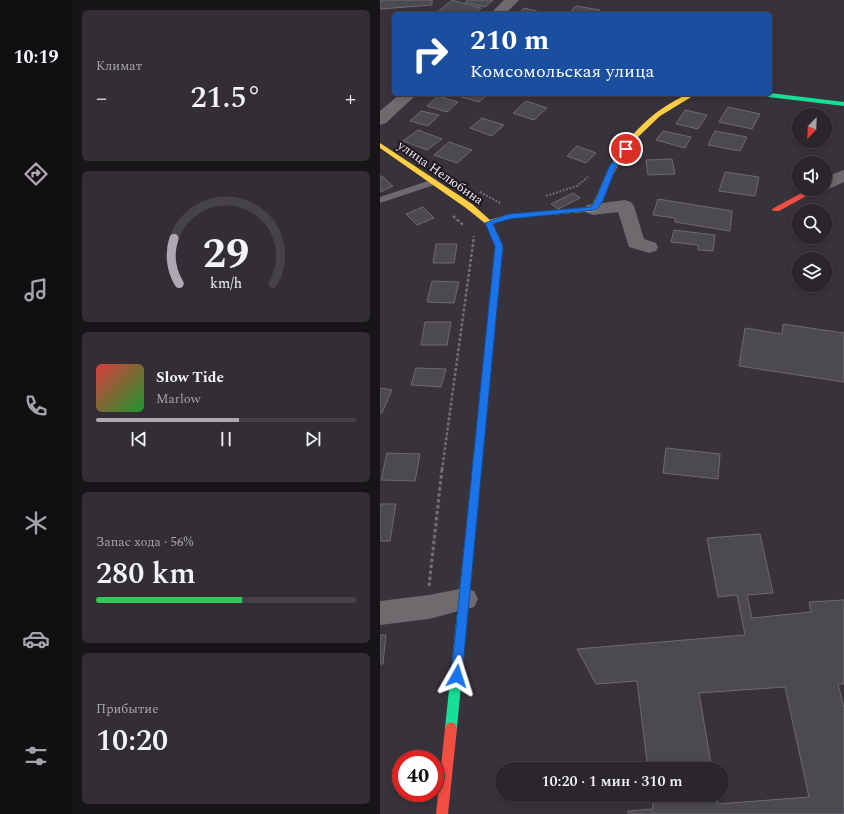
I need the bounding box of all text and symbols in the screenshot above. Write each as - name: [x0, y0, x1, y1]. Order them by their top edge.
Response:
- text: 210 m: [470, 19, 549, 62]
- icon: right: [404, 28, 456, 80]
- text: 10:19: [13, 44, 59, 71]
- text: Климат: [96, 56, 142, 76]
- text: Комсомольская улица: [470, 58, 654, 85]
- text: 21.5°: [190, 75, 262, 121]
- text: −: [96, 82, 107, 115]
- text: +: [345, 82, 356, 115]
- north arrow: [792, 108, 832, 148]
- map controls: [792, 108, 832, 292]
- pin: [609, 132, 643, 166]
- street label: улица Нелюбина: [393, 135, 488, 210]
- icon: arrive: [615, 138, 637, 160]
- button: sound: [792, 156, 832, 196]
- icon: directions: [22, 160, 50, 188]
- button: search: [792, 204, 832, 244]
- text: 29: [203, 223, 249, 286]
- button: layers: [792, 252, 832, 292]
- text: km/h: [210, 273, 242, 295]
- icon: music: [22, 276, 50, 304]
- text: Slow Tide: [156, 366, 224, 389]
- text: Marlow: [156, 389, 201, 409]
- icon: phone: [22, 392, 50, 420]
- icon: previous: [128, 428, 150, 450]
- icon: pause: [215, 428, 237, 450]
- icon: next: [302, 428, 324, 450]
- icon: climate: [22, 509, 50, 537]
- text: Запас хода · 56%: [96, 532, 193, 552]
- text: 280 km: [96, 551, 196, 597]
- icon: car: [22, 625, 50, 653]
- position arrow: [436, 655, 478, 697]
- text: Прибытие: [96, 699, 158, 719]
- text: 10:20: [96, 718, 168, 764]
- icon: filters: [22, 742, 50, 770]
- speed limit sign: 40: [392, 750, 444, 802]
- text: 10:20 · 1 мин · 310 m: [542, 770, 682, 793]

